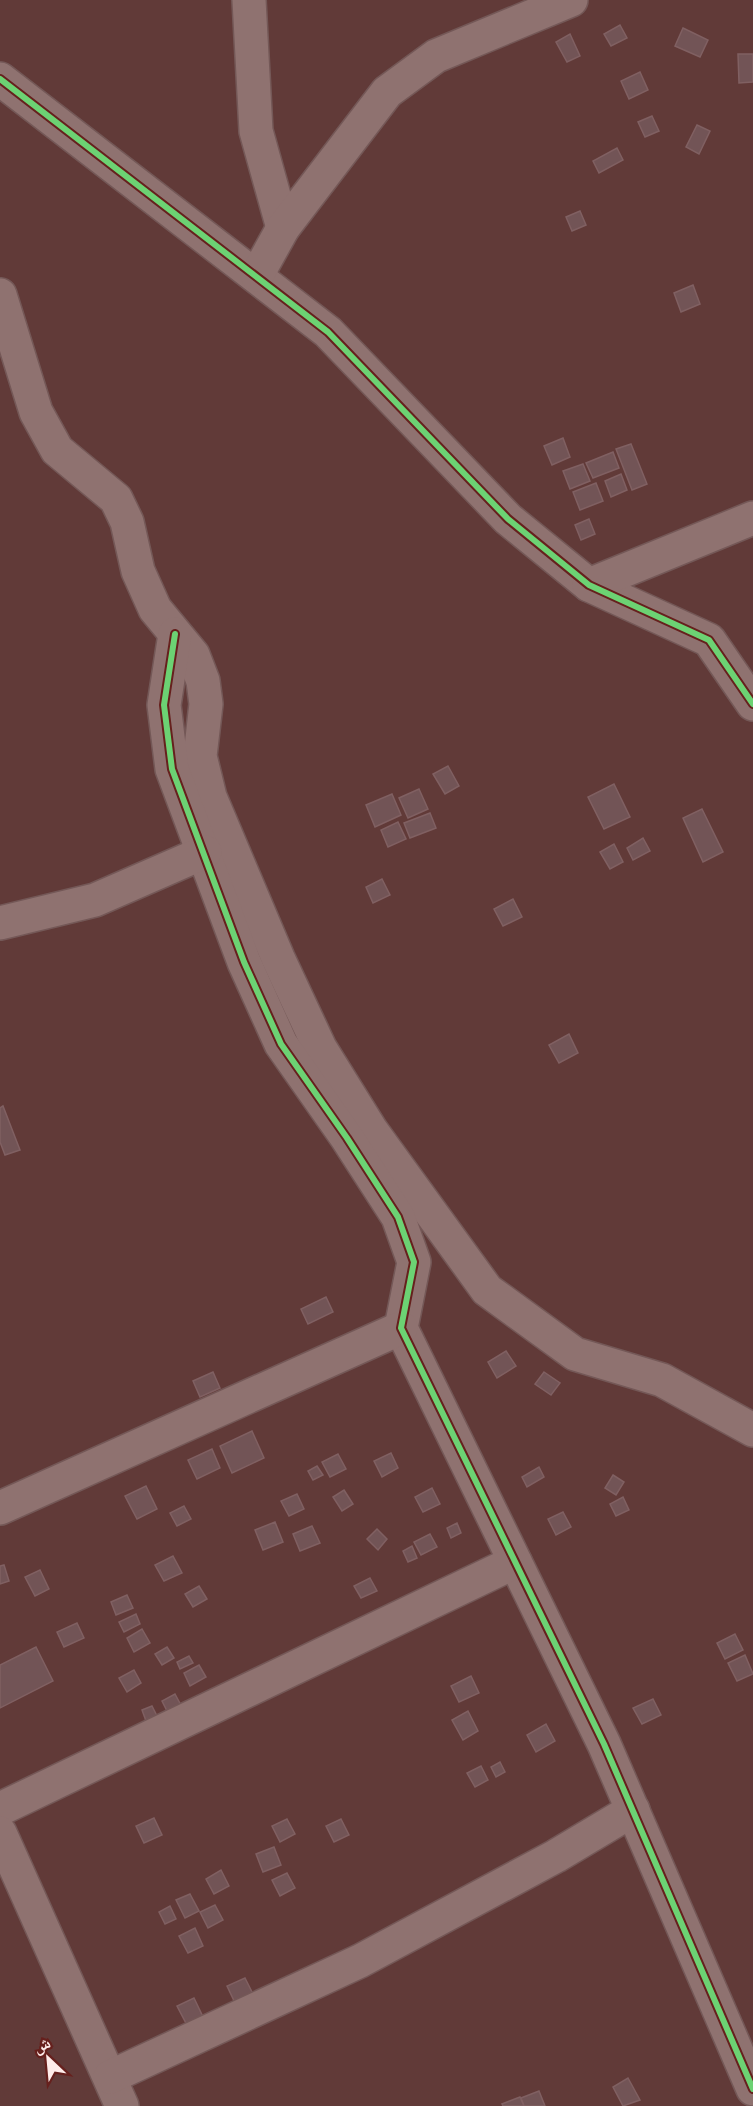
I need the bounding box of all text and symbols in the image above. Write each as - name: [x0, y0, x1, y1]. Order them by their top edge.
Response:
- north arrow: [18, 2028, 78, 2088]
- text: ش: [29, 2032, 53, 2057]

